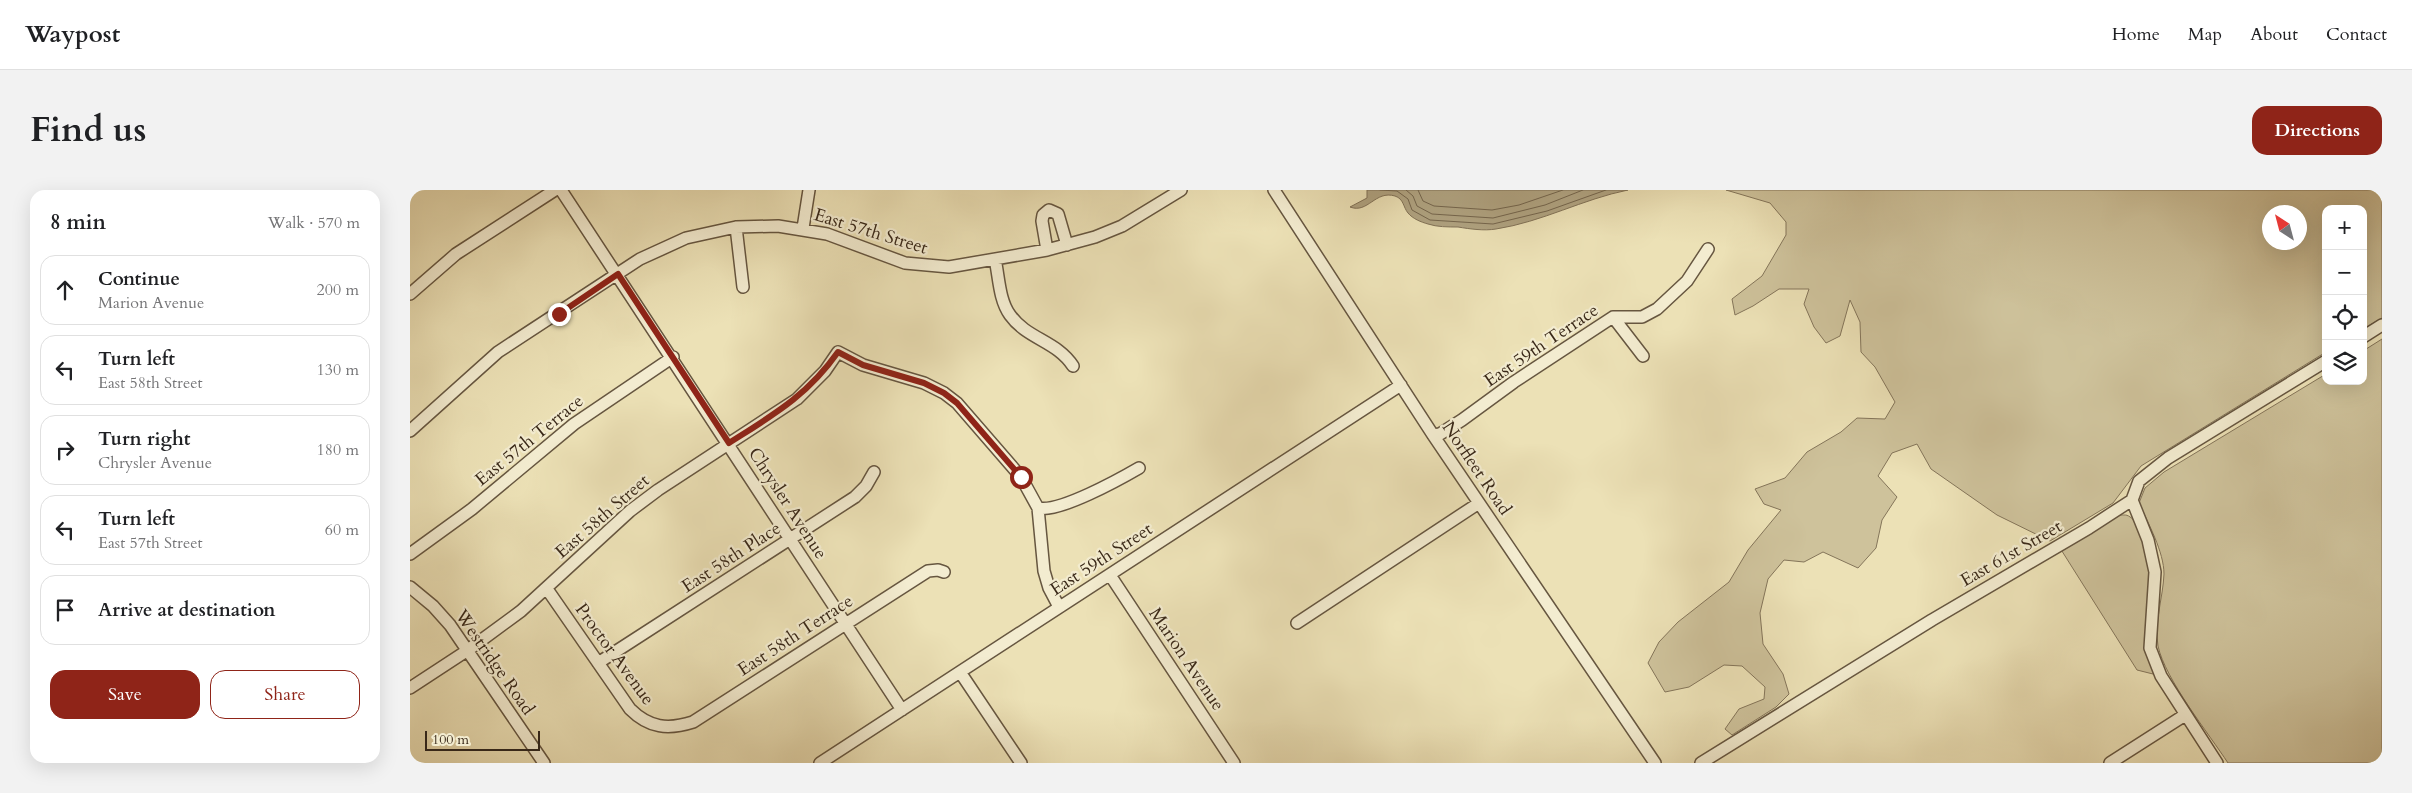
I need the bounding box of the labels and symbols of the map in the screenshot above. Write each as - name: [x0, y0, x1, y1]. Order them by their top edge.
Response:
- street label: East 57th Street: [811, 202, 931, 261]
- north arrow: [2262, 205, 2307, 250]
- street label: East 59th Terrace: [1479, 298, 1603, 393]
- route end: [548, 303, 571, 326]
- street label: East 57th Terrace: [470, 389, 589, 492]
- street label: Norfleet Road: [1436, 416, 1517, 521]
- street label: Chrysler Avenue: [742, 443, 833, 564]
- route start: [1010, 466, 1033, 489]
- street label: East 58th Street: [550, 468, 655, 564]
- street label: East 61st Street: [1956, 514, 2067, 593]
- street label: East 58th Place: [677, 516, 786, 599]
- street label: East 59th Street: [1045, 517, 1158, 602]
- street label: East 58th Terrace: [733, 589, 858, 682]
- street label: Proctor Avenue: [569, 598, 660, 710]
- street label: Marion Avenue: [1143, 603, 1230, 716]
- street label: Westridge Road: [448, 604, 541, 720]
- scale bar: [425, 728, 540, 751]

